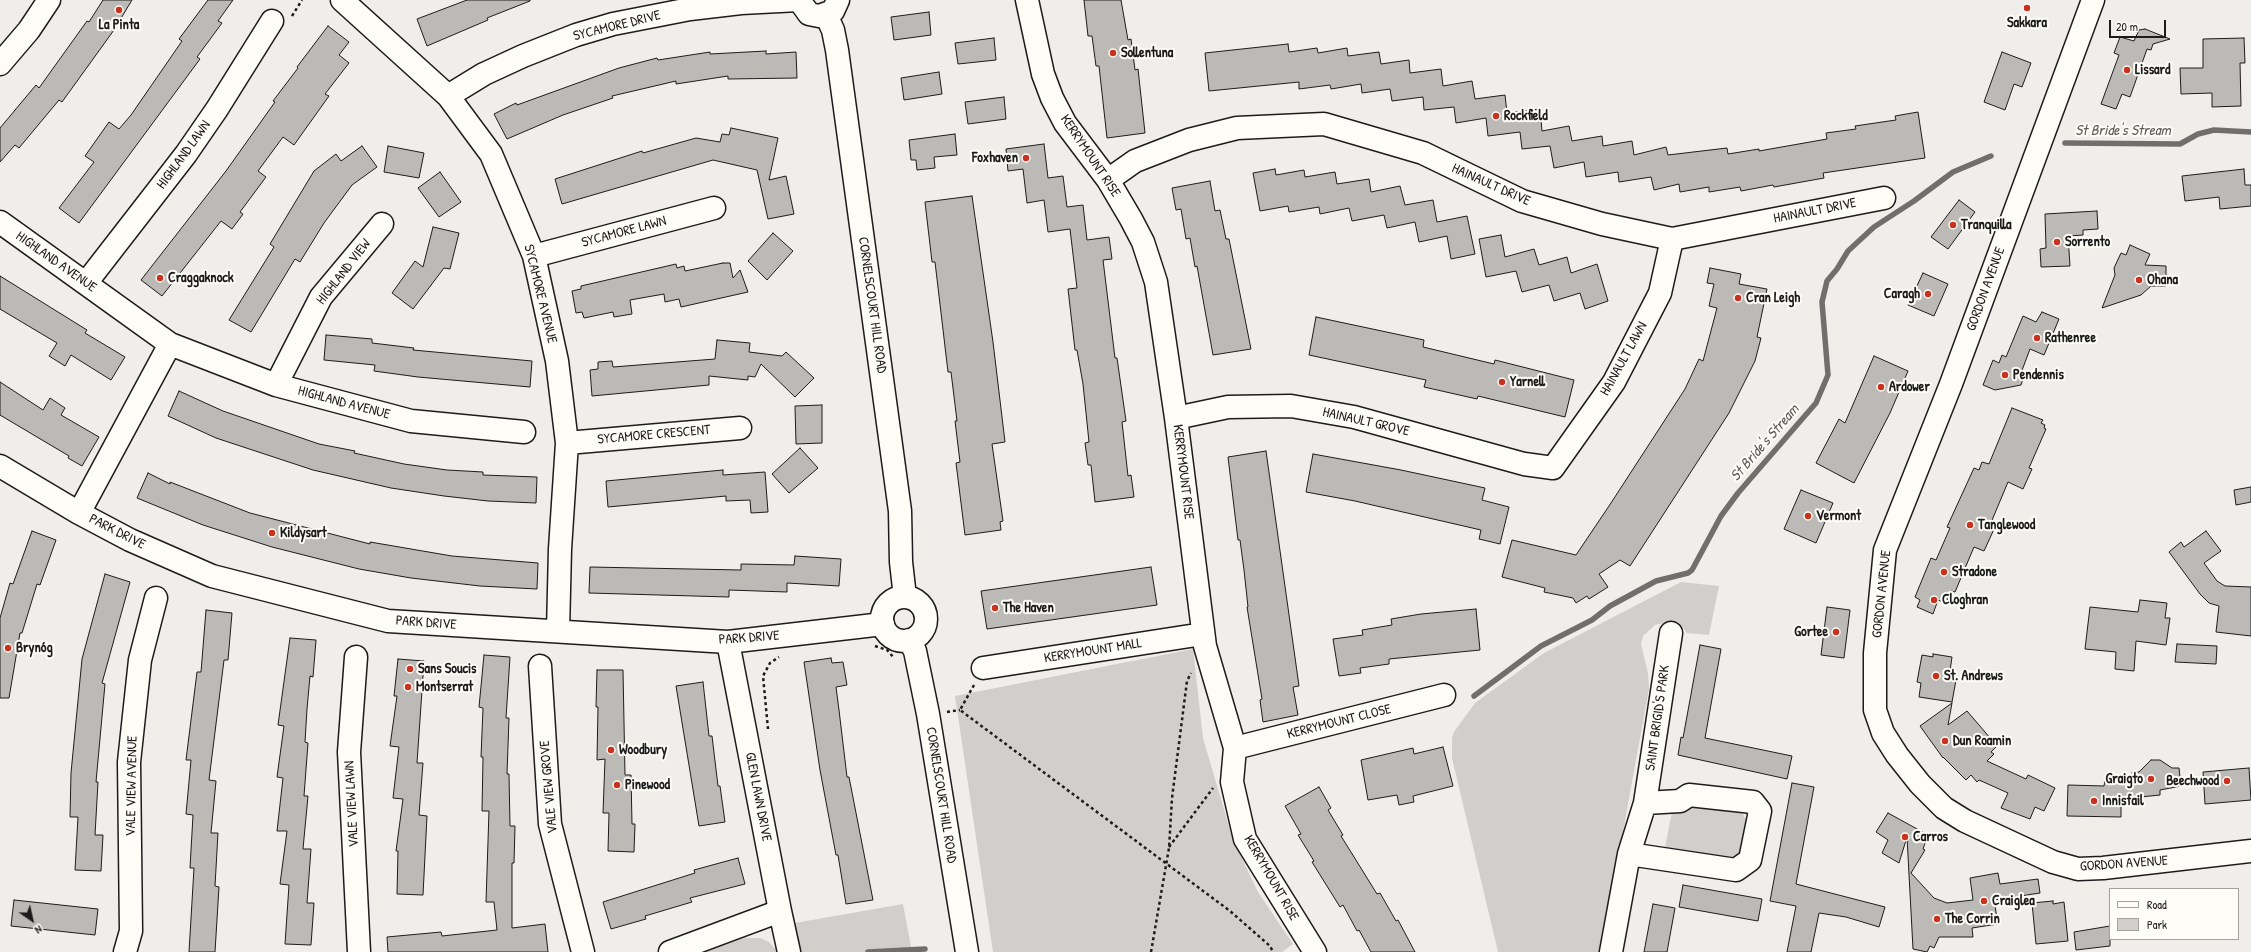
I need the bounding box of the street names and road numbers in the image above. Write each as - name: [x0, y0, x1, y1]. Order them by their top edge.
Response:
- street label: SYCAMORE DRIVE: [572, 7, 662, 45]
- street label: KERRYMOUNT RISE: [1056, 112, 1124, 200]
- street label: HIGHLAND LAWN: [154, 117, 214, 193]
- street label: HAINAULT DRIVE: [1449, 160, 1533, 210]
- street label: HAINAULT DRIVE: [1772, 195, 1858, 227]
- street label: SYCAMORE LAWN: [580, 213, 668, 251]
- street label: HIGHLAND AVENUE: [12, 228, 100, 296]
- street label: HIGHLAND VIEW: [313, 236, 375, 308]
- street label: CORNELSCOURT HILL ROAD: [854, 236, 890, 374]
- street label: SYCAMORE AVENUE: [520, 243, 560, 345]
- street label: GORDON AVENUE: [1963, 245, 2009, 333]
- street label: HAINAULT LAWN: [1597, 319, 1651, 399]
- street label: HIGHLAND AVENUE: [296, 383, 392, 423]
- street label: HAINAULT GROVE: [1321, 404, 1411, 440]
- street label: SYCAMORE CRESCENT: [597, 422, 711, 448]
- street label: KERRYMOUNT RISE: [1169, 423, 1197, 521]
- street label: PARK DRIVE: [86, 511, 148, 553]
- street label: GORDON AVENUE: [1869, 549, 1895, 639]
- street label: PARK DRIVE: [395, 612, 457, 634]
- street label: PARK DRIVE: [718, 627, 780, 649]
- street label: KERRYMOUNT MALL: [1043, 635, 1143, 667]
- street label: SAINT BRIGID'S PARK: [1642, 664, 1674, 772]
- street label: KERRYMOUNT CLOSE: [1285, 701, 1393, 743]
- street label: CORNELSCOURT HILL ROAD: [922, 726, 960, 864]
- street label: VALE VIEW AVENUE: [123, 735, 141, 837]
- street label: VALE VIEW GROVE: [537, 740, 561, 834]
- street label: GLEN LAWN DRIVE: [741, 751, 775, 843]
- street label: VALE VIEW LAWN: [341, 760, 363, 848]
- street label: KERRYMOUNT RISE: [1240, 832, 1302, 924]
- street label: GORDON AVENUE: [2079, 853, 2169, 875]

